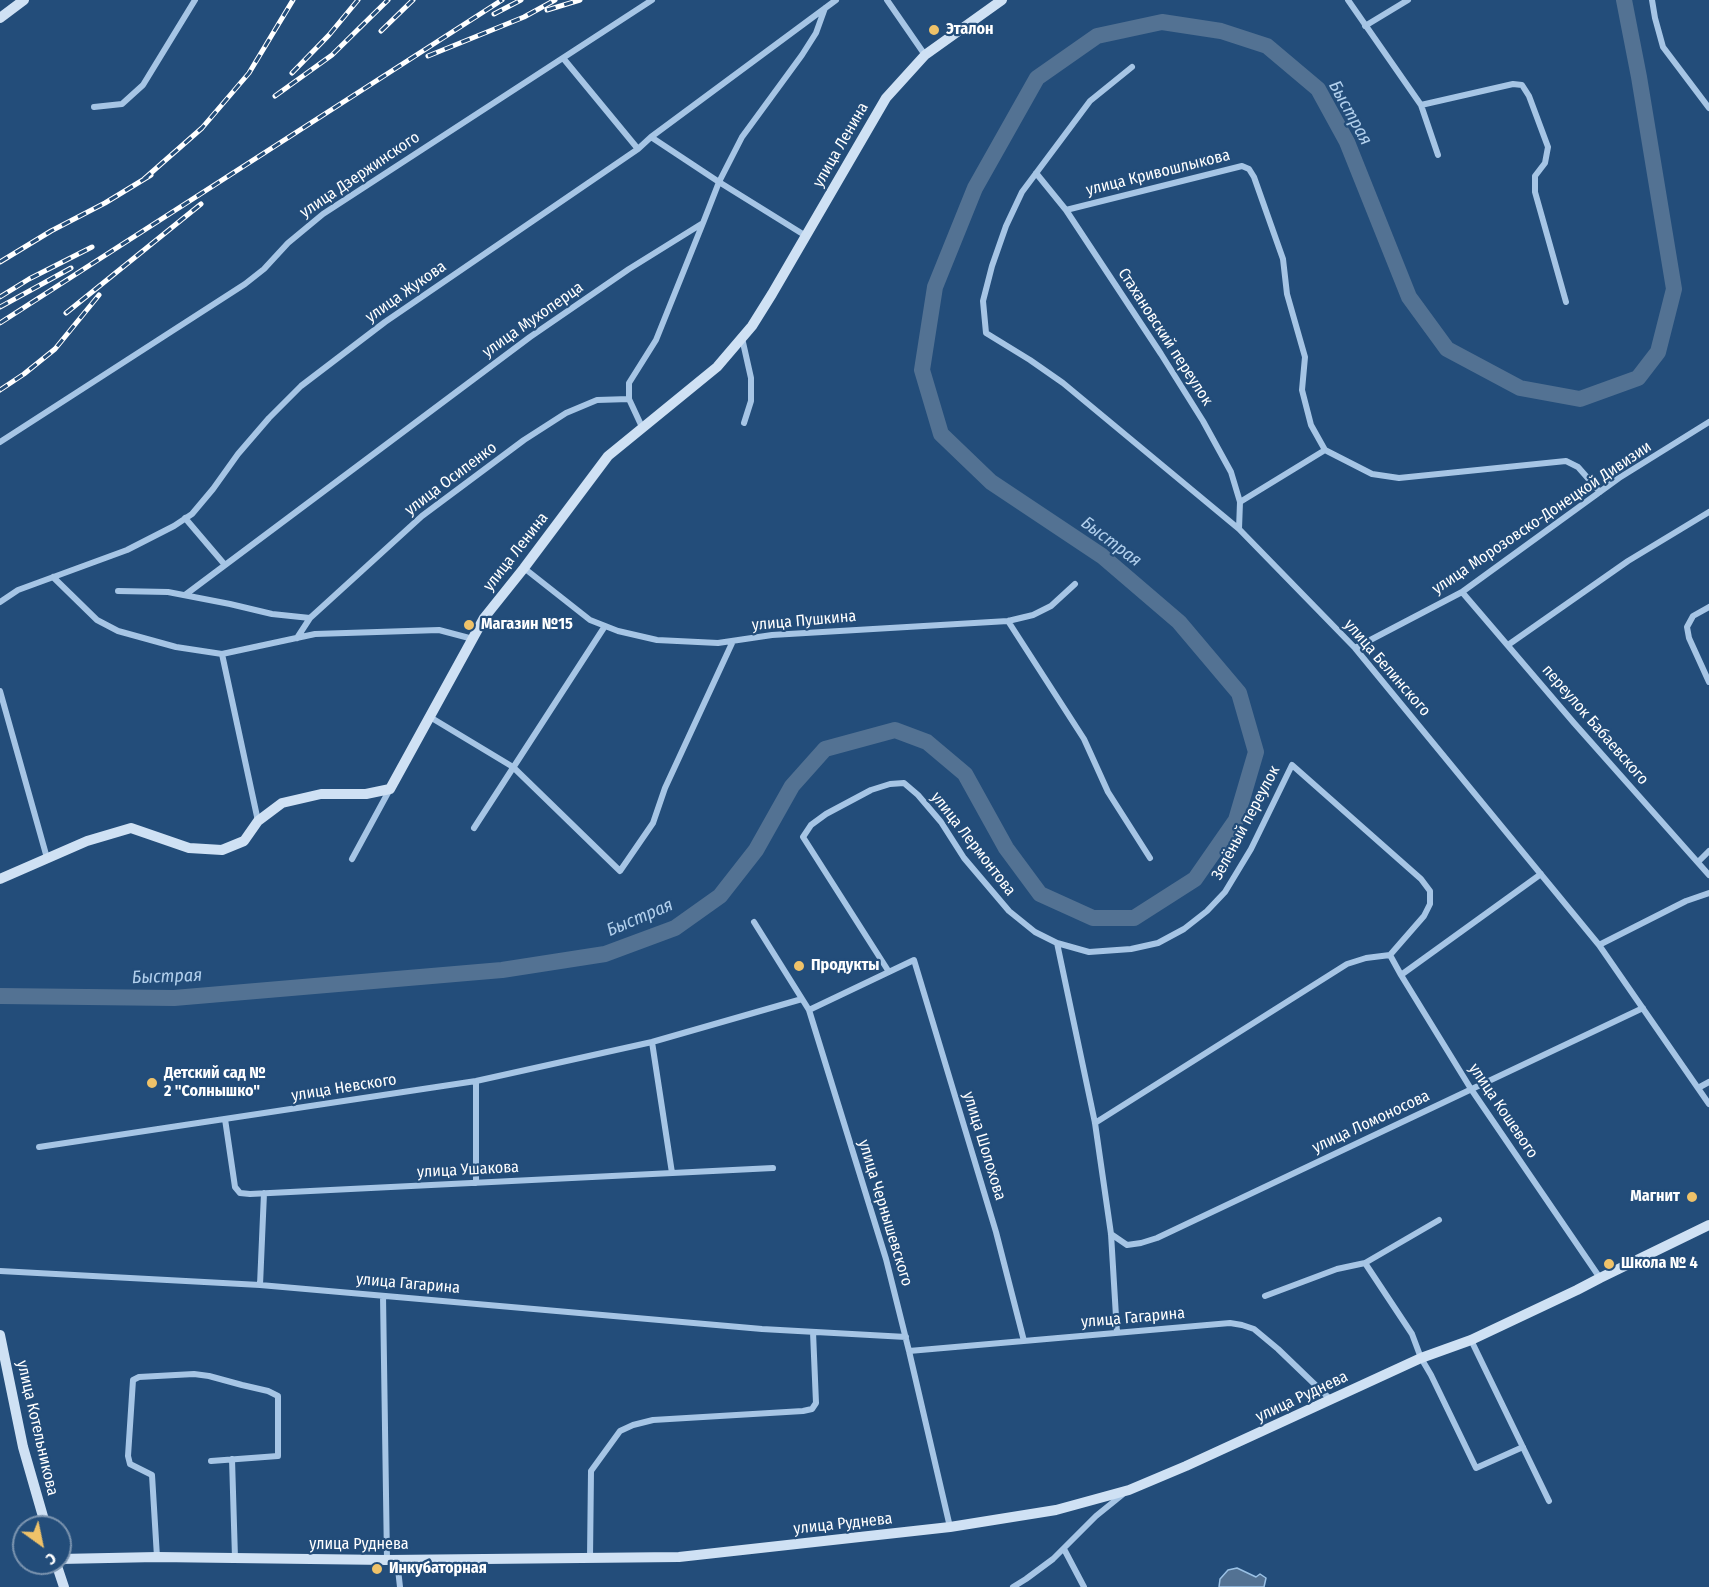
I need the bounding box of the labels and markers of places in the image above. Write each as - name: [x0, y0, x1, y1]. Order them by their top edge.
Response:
- place label: Эталон: [946, 20, 993, 40]
- marker: Эталон: [927, 23, 941, 37]
- place label: Магазин №15: [481, 615, 573, 635]
- marker: Магазин №15: [462, 618, 476, 632]
- place label: Продукты: [811, 956, 879, 976]
- marker: Продукты: [792, 959, 806, 973]
- place label: Детский сад № 2 "Солнышко": [164, 1064, 266, 1102]
- marker: Детский сад № 2 "Солнышко": [145, 1076, 159, 1090]
- place label: Магнит: [1630, 1187, 1680, 1207]
- marker: Магнит: [1685, 1190, 1699, 1204]
- place label: Школа № 4: [1621, 1254, 1698, 1274]
- marker: Школа № 4: [1602, 1257, 1616, 1271]
- place label: Инкубаторная: [389, 1559, 487, 1579]
- marker: Инкубаторная: [370, 1562, 384, 1576]

